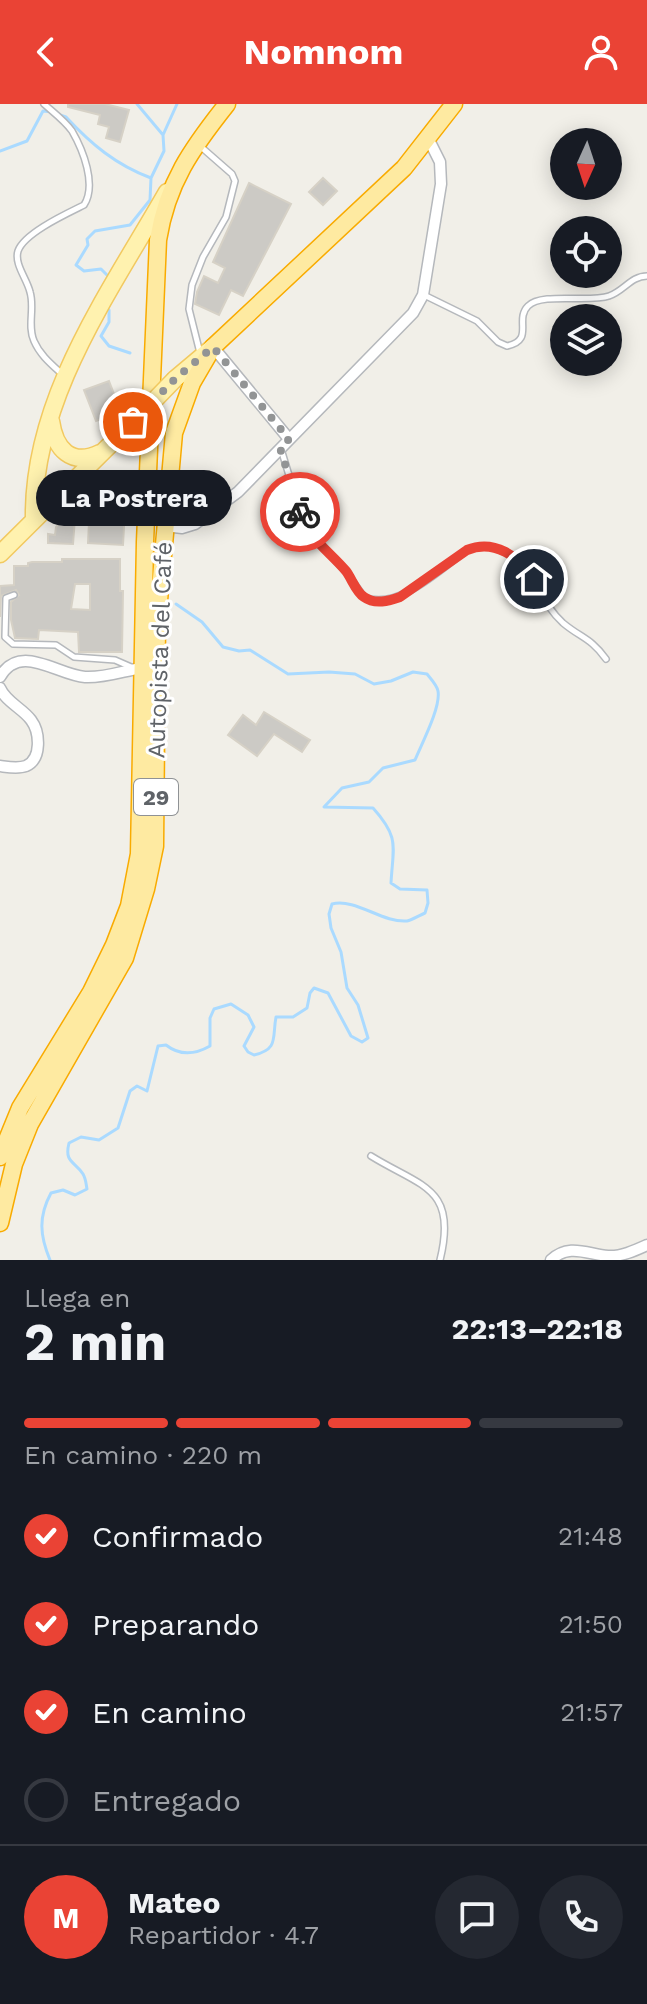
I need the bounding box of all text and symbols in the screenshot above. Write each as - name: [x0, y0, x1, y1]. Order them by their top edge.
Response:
- icon: back: [24, 30, 68, 74]
- icon: person: [579, 30, 623, 74]
- text: Nomnom: [244, 31, 403, 73]
- north arrow: [550, 128, 622, 200]
- map controls: [550, 128, 622, 376]
- button: locate: [550, 216, 622, 288]
- button: layers: [550, 304, 622, 376]
- pin: [99, 388, 167, 456]
- icon: bag: [111, 400, 155, 444]
- callout: La Postrera: [35, 470, 231, 526]
- courier: [260, 472, 340, 552]
- text: La Postrera: [60, 483, 208, 513]
- icon: bike: [278, 490, 322, 534]
- street label: Autopista del Café: [142, 541, 178, 759]
- pin: [500, 545, 568, 613]
- icon: home: [512, 557, 556, 601]
- road number: 29: [134, 779, 178, 815]
- text: Llega en: [24, 1283, 130, 1313]
- text: 22:13–22:18: [452, 1311, 623, 1346]
- text: 2 min: [24, 1312, 166, 1373]
- text: En camino · 220 m: [24, 1440, 262, 1470]
- icon: check: [24, 1514, 68, 1558]
- text: Confirmado: [92, 1519, 263, 1554]
- text: 21:48: [558, 1521, 623, 1551]
- icon: check: [24, 1602, 68, 1646]
- text: Preparando: [92, 1607, 259, 1642]
- text: 21:50: [559, 1609, 623, 1639]
- icon: check: [24, 1690, 68, 1734]
- text: En camino: [92, 1695, 247, 1730]
- text: 21:57: [560, 1697, 623, 1727]
- text: Entregado: [92, 1783, 241, 1818]
- button: chat: [435, 1875, 519, 1959]
- button: phone: [539, 1875, 623, 1959]
- text: Mateo: [128, 1885, 220, 1920]
- text: M: [52, 1900, 80, 1935]
- text: Repartidor · 4.7: [128, 1920, 319, 1950]

